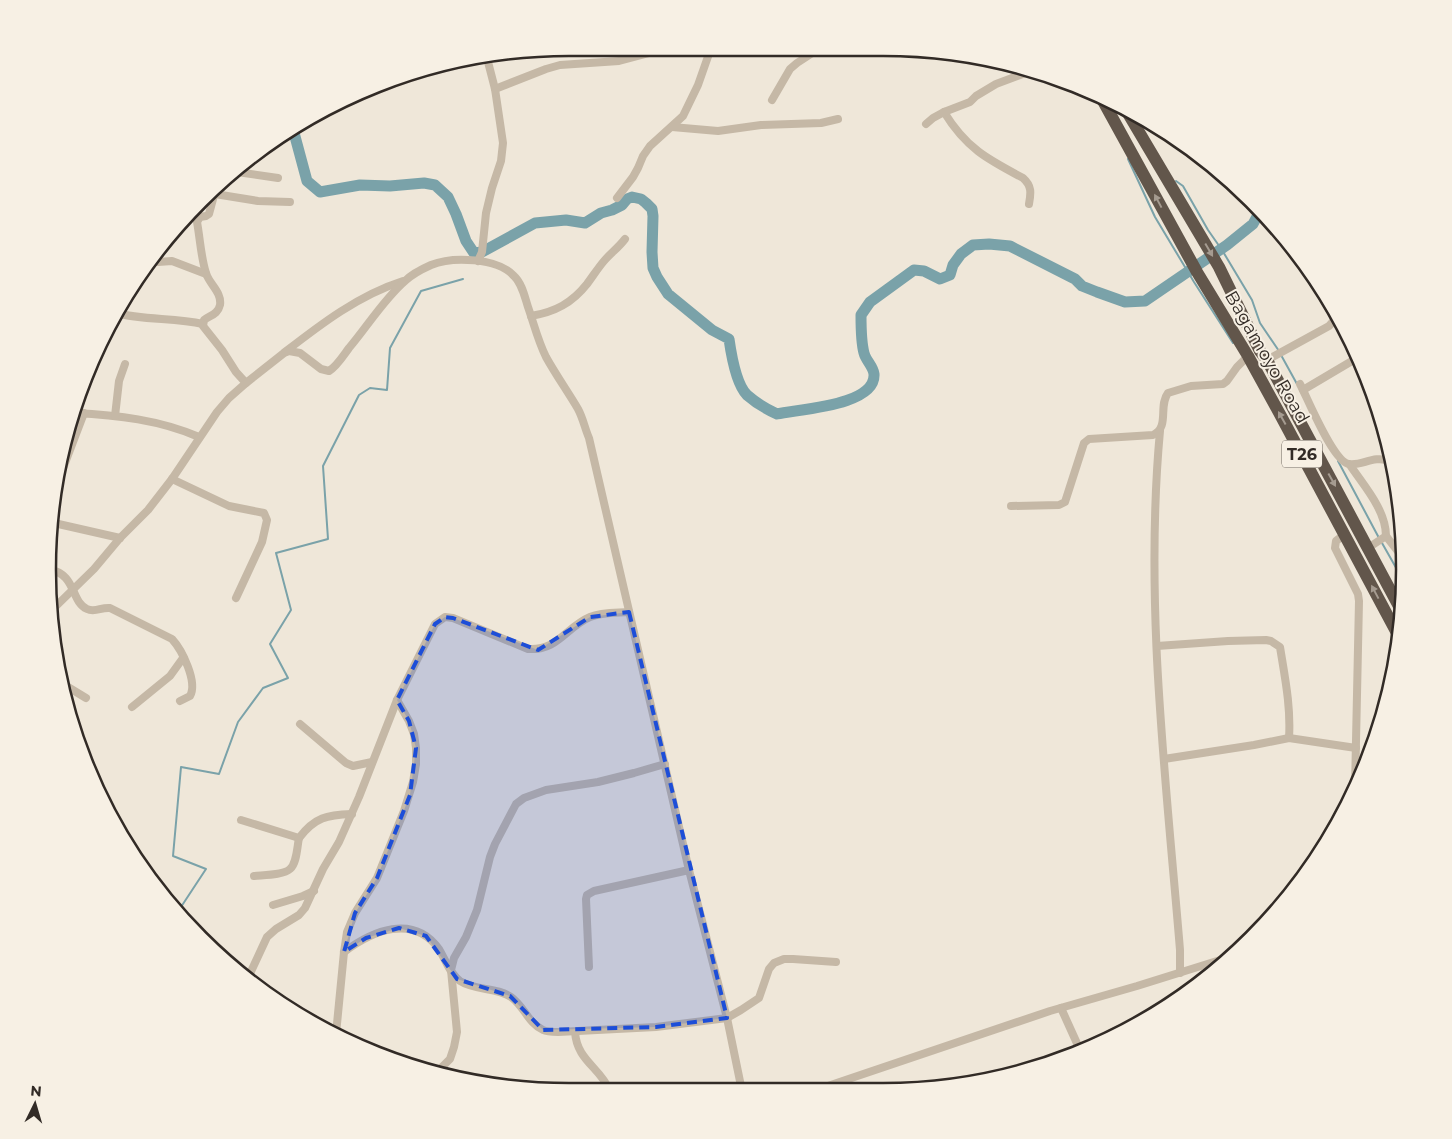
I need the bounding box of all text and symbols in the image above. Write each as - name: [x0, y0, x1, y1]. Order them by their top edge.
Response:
- one-way arrow: [1154, 194, 1162, 209]
- one-way arrow: [1205, 244, 1214, 257]
- street label: Bagamoyo Road: [1220, 287, 1314, 427]
- one-way arrow: [1278, 410, 1286, 425]
- road number: T26: [1282, 440, 1322, 468]
- one-way arrow: [1328, 472, 1336, 487]
- one-way arrow: [1371, 585, 1380, 599]
- north arrow: [10, 1079, 60, 1129]
- text: N: [30, 1082, 43, 1101]

